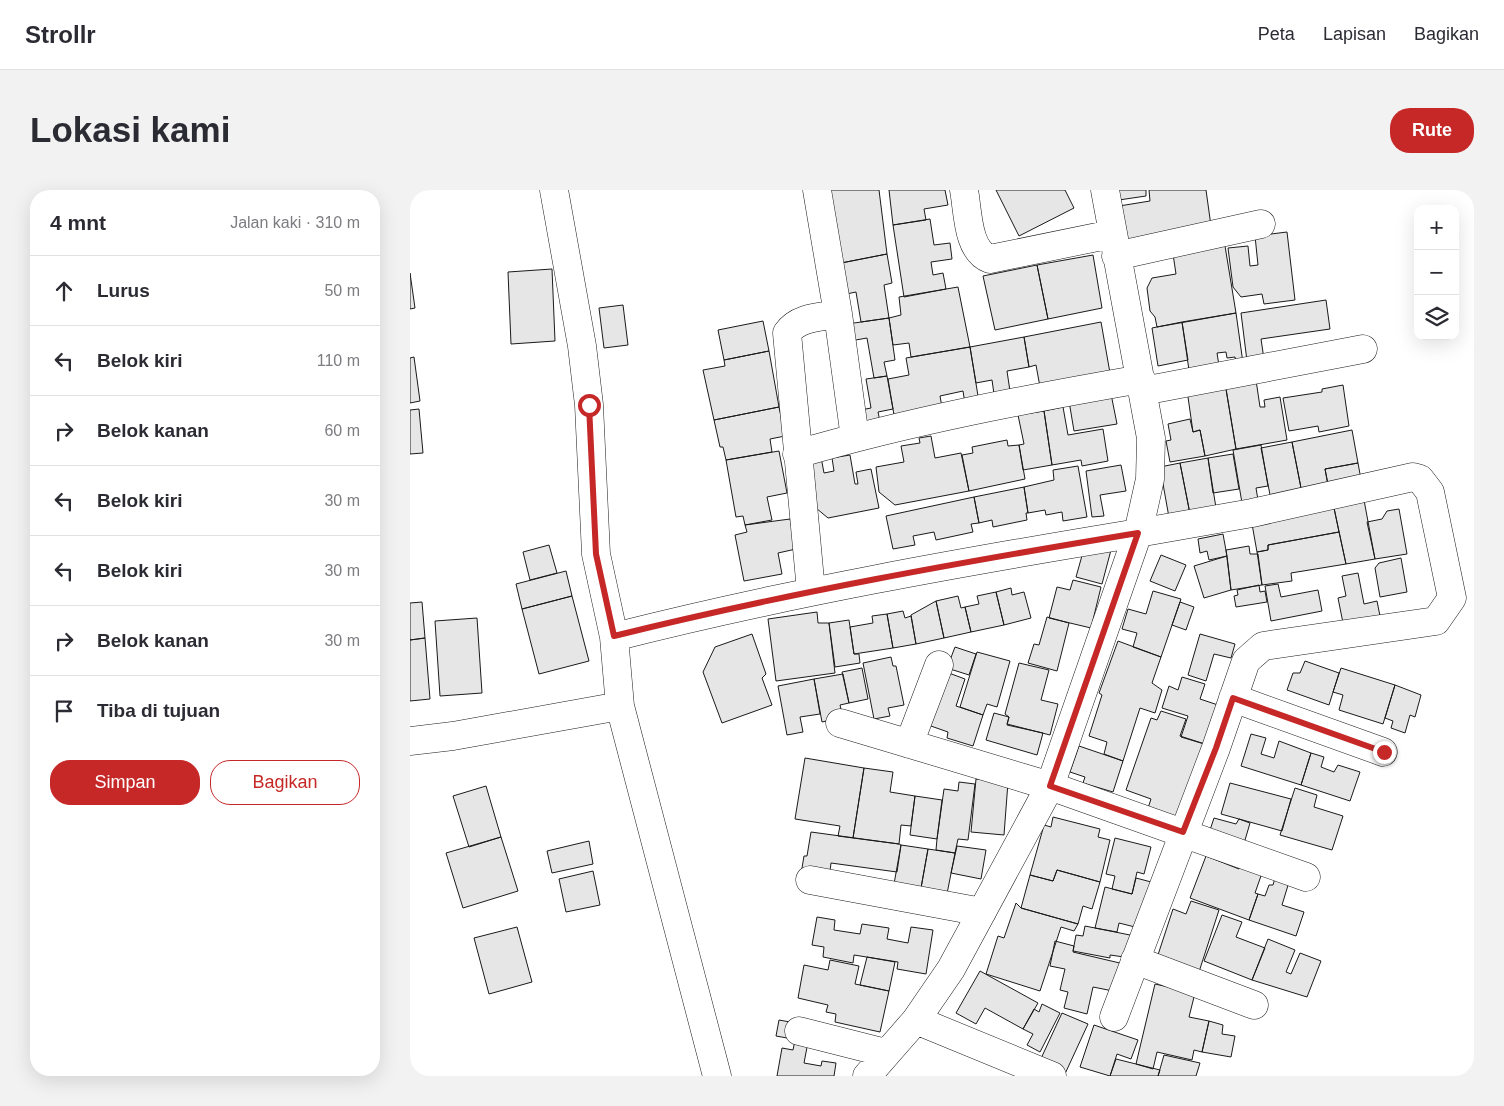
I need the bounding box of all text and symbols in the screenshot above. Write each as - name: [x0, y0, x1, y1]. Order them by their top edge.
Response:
- text: Strollr: [25, 21, 96, 48]
- text: Peta: [1258, 24, 1295, 44]
- text: Lapisan: [1323, 24, 1386, 44]
- text: Bagikan: [1414, 24, 1479, 44]
- button: Rute: [1390, 108, 1474, 153]
- text: Lokasi kami: [30, 110, 230, 149]
- map controls: [1414, 205, 1459, 340]
- button: +: [1414, 205, 1459, 250]
- text: 4 mnt: [50, 211, 106, 234]
- text: Jalan kaki · 310 m: [230, 214, 360, 231]
- button: −: [1414, 250, 1459, 295]
- icon: ahead: [50, 277, 78, 305]
- text: Lurus: [97, 280, 150, 301]
- text: 50 m: [324, 282, 360, 299]
- button: layers: [1414, 295, 1459, 340]
- icon: left: [50, 347, 78, 375]
- text: Belok kiri: [97, 350, 183, 371]
- text: 110 m: [317, 352, 360, 369]
- route start: [578, 394, 601, 417]
- icon: right: [50, 417, 78, 445]
- text: Belok kanan: [97, 420, 209, 441]
- text: 60 m: [324, 422, 360, 439]
- icon: left: [50, 487, 78, 515]
- text: Belok kiri: [97, 490, 183, 511]
- text: 30 m: [324, 492, 360, 509]
- icon: left: [50, 557, 78, 585]
- text: Belok kiri: [97, 560, 183, 581]
- text: 30 m: [324, 562, 360, 579]
- icon: right: [50, 627, 78, 655]
- text: Belok kanan: [97, 630, 209, 651]
- text: 30 m: [324, 632, 360, 649]
- icon: arrive: [50, 697, 78, 725]
- text: Tiba di tujuan: [97, 700, 220, 721]
- route end: [1373, 741, 1396, 764]
- button: Simpan: [50, 760, 200, 805]
- button: Bagikan: [210, 760, 360, 805]

